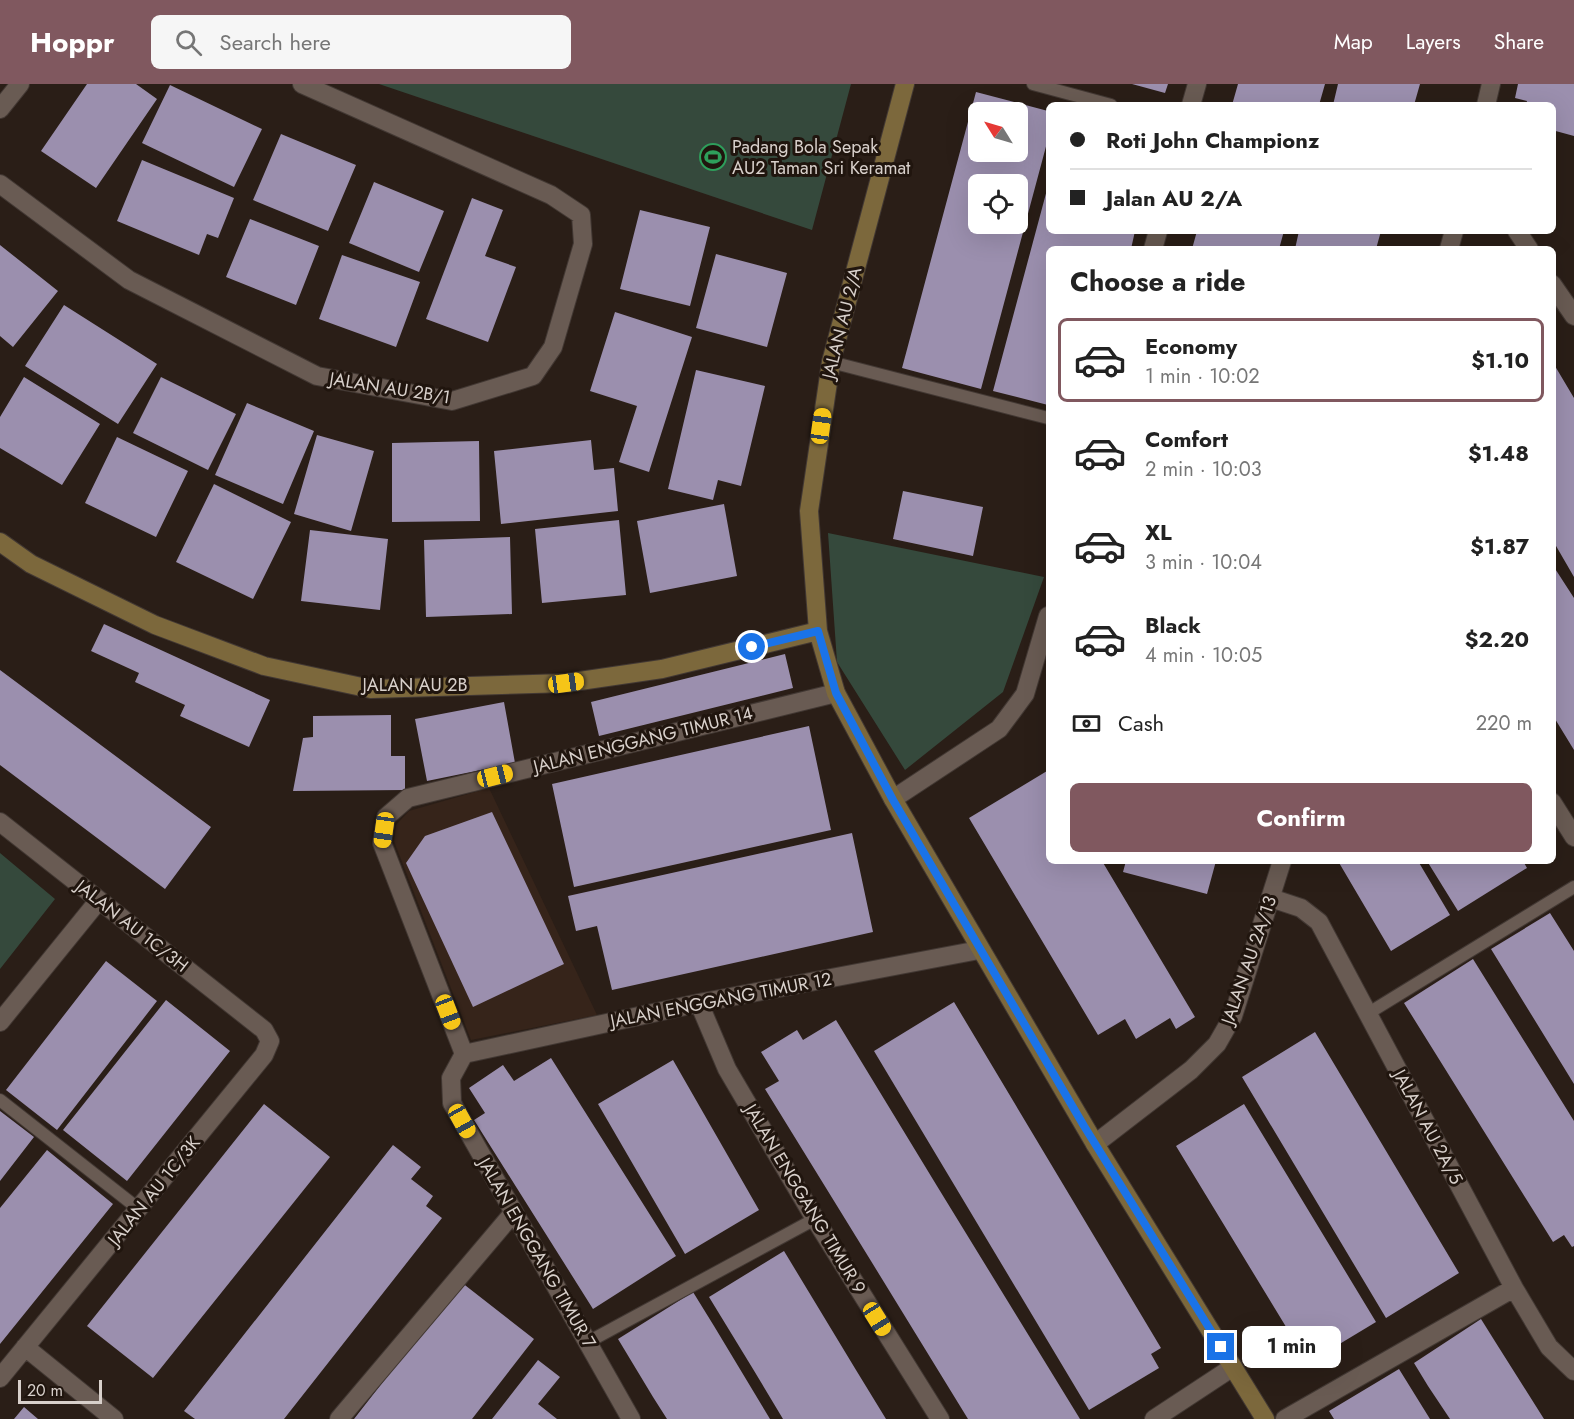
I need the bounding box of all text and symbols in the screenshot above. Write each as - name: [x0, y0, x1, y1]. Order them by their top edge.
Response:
- search box: [151, 15, 571, 69]
- text: Hoppr: [30, 22, 115, 63]
- icon: search: [172, 26, 205, 59]
- text: Search here: [220, 26, 331, 58]
- text: Map: [1334, 27, 1373, 57]
- text: Layers: [1406, 27, 1461, 57]
- text: Share: [1494, 27, 1544, 57]
- north arrow: [968, 102, 1028, 162]
- map controls: [968, 102, 1028, 234]
- text: Roti John Championz: [1106, 124, 1320, 156]
- place label: Padang Bola Sepak AU2 Taman Sri Keramat: [732, 134, 911, 181]
- sports icon: Padang Bola Sepak AU2 Taman Sri Keramat: [698, 142, 728, 172]
- button: locate: [968, 174, 1028, 234]
- text: Jalan AU 2/A: [1106, 182, 1242, 214]
- text: Choose a ride: [1070, 262, 1245, 301]
- street label: JALAN AU 2/A: [815, 264, 868, 383]
- text: Economy: [1145, 330, 1237, 362]
- icon: car: [1073, 333, 1127, 387]
- text: $1.10: [1471, 344, 1529, 376]
- text: 1 min · 10:02: [1145, 362, 1260, 391]
- street label: JALAN AU 2B/1: [326, 365, 452, 410]
- car: [810, 407, 832, 445]
- text: Comfort: [1145, 423, 1228, 455]
- icon: car: [1073, 426, 1127, 480]
- text: $1.48: [1468, 437, 1529, 469]
- text: 2 min · 10:03: [1145, 455, 1262, 484]
- text: XL: [1145, 516, 1172, 548]
- icon: car: [1073, 519, 1127, 573]
- text: $1.87: [1470, 530, 1529, 562]
- text: 3 min · 10:04: [1145, 548, 1262, 577]
- text: Black: [1145, 609, 1201, 641]
- icon: car: [1073, 612, 1127, 666]
- text: $2.20: [1465, 623, 1529, 655]
- route start: [738, 633, 765, 660]
- text: 4 min · 10:05: [1145, 641, 1262, 670]
- street label: JALAN AU 2B: [361, 672, 467, 698]
- car: [547, 672, 585, 694]
- street label: JALAN ENGGANG TIMUR 14: [529, 700, 755, 780]
- icon: cash: [1070, 707, 1103, 740]
- text: Cash: [1118, 707, 1164, 739]
- text: 220 m: [1476, 709, 1532, 738]
- car: [475, 763, 515, 789]
- button: Confirm: [1070, 783, 1532, 852]
- car: [373, 811, 395, 849]
- street label: JALAN AU 1C/3H: [69, 872, 194, 978]
- street label: JALAN AU 2A/13: [1214, 892, 1283, 1030]
- street label: JALAN ENGGANG TIMUR 12: [606, 966, 834, 1035]
- car: [433, 992, 463, 1032]
- street label: JALAN AU 2A/5: [1386, 1063, 1469, 1189]
- street label: JALAN ENGGANG TIMUR 9: [737, 1098, 872, 1299]
- car: [445, 1101, 479, 1141]
- street label: JALAN AU 1C/3K: [100, 1130, 207, 1253]
- street label: JALAN ENGGANG TIMUR 7: [471, 1151, 603, 1354]
- car: [860, 1299, 894, 1339]
- callout: 1 min: [1242, 1326, 1341, 1368]
- text: 1 min: [1267, 1332, 1316, 1361]
- route end: [1207, 1333, 1234, 1360]
- scale bar: [18, 1377, 102, 1404]
- text: 20 m: [27, 1379, 63, 1402]

